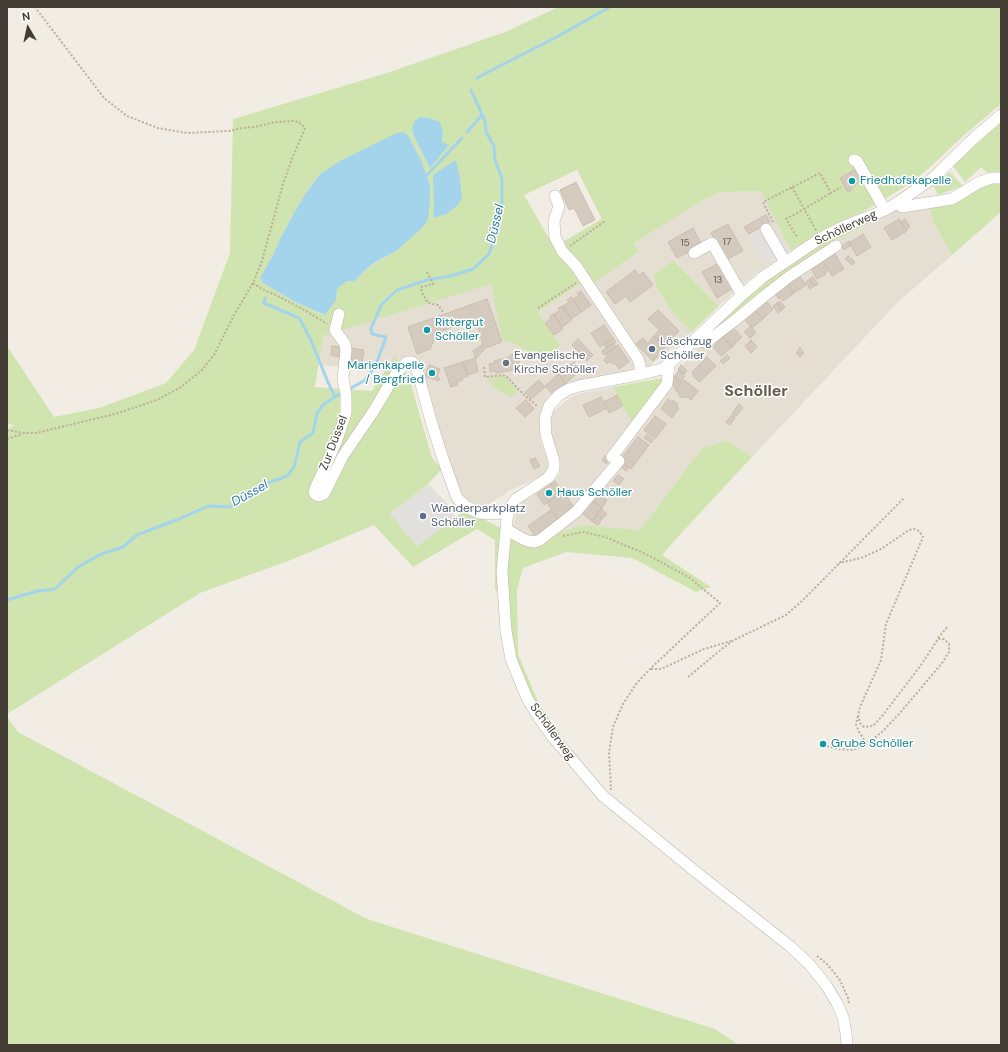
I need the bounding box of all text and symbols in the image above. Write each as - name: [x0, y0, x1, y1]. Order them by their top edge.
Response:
- north arrow: [8, 8, 48, 48]
- text: N: [21, 9, 31, 24]
- place label: Friedhofskapelle: [860, 174, 951, 188]
- marker: Friedhofskapelle: [847, 176, 857, 186]
- water label: Düssel: [484, 203, 508, 245]
- street label: Schöllerweg: [813, 207, 879, 249]
- house number: 17: [723, 236, 731, 248]
- house number: 15: [680, 237, 690, 249]
- house number: 13: [713, 274, 723, 286]
- place label: Rittergut Schöller: [435, 316, 484, 344]
- marker: Rittergut Schöller: [422, 325, 432, 335]
- place label: Löschzug Schöller: [660, 335, 712, 363]
- marker: Löschzug Schöller: [647, 344, 657, 354]
- place label: Evangelische Kirche Schöller: [514, 349, 596, 377]
- marker: Evangelische Kirche Schöller: [501, 358, 511, 368]
- place label: Marienkapelle / Bergfried: [347, 359, 424, 387]
- marker: Marienkapelle / Bergfried: [427, 368, 437, 378]
- district label: Schöller: [724, 382, 788, 402]
- street label: Zur Düssel: [317, 413, 351, 473]
- water label: Düssel: [229, 478, 271, 510]
- place label: Haus Schöller: [557, 486, 632, 500]
- marker: Haus Schöller: [544, 488, 554, 498]
- place label: Wanderparkplatz Schöller: [431, 502, 525, 530]
- marker: Wanderparkplatz Schöller: [418, 511, 428, 521]
- street label: Schöllerweg: [527, 701, 577, 763]
- place label: Grube Schöller: [831, 737, 913, 751]
- marker: Grube Schöller: [818, 739, 828, 749]

